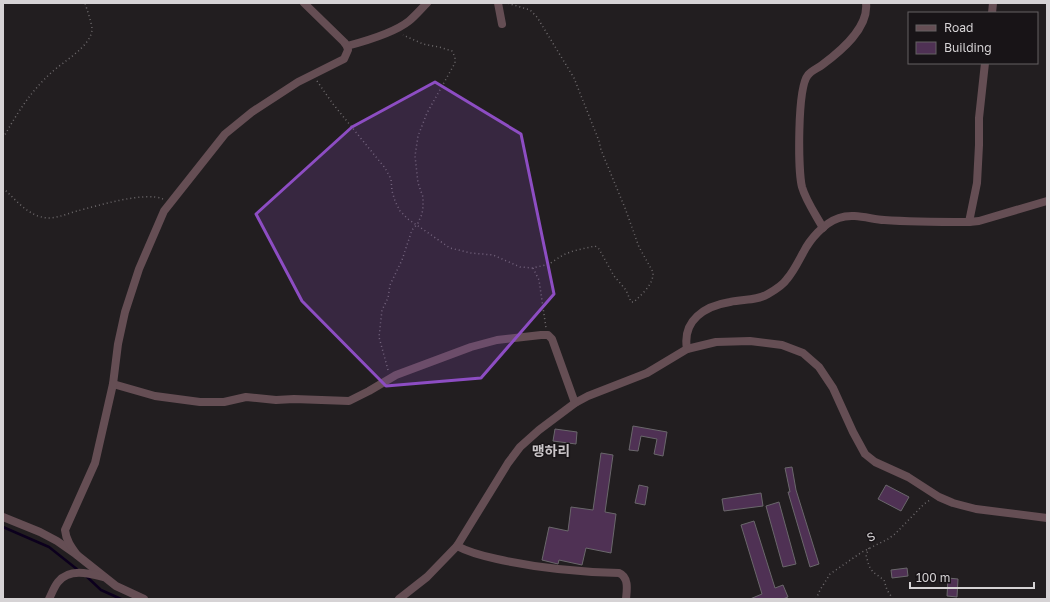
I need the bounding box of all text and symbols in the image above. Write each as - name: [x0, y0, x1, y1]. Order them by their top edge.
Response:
- legend: [908, 12, 1038, 64]
- text: Road: [944, 20, 973, 35]
- text: Building: [944, 40, 992, 55]
- district label: 맹하리: [532, 442, 570, 459]
- street label: S: [864, 528, 878, 545]
- scale bar: [910, 564, 1034, 590]
- text: 100 m: [916, 570, 950, 585]

